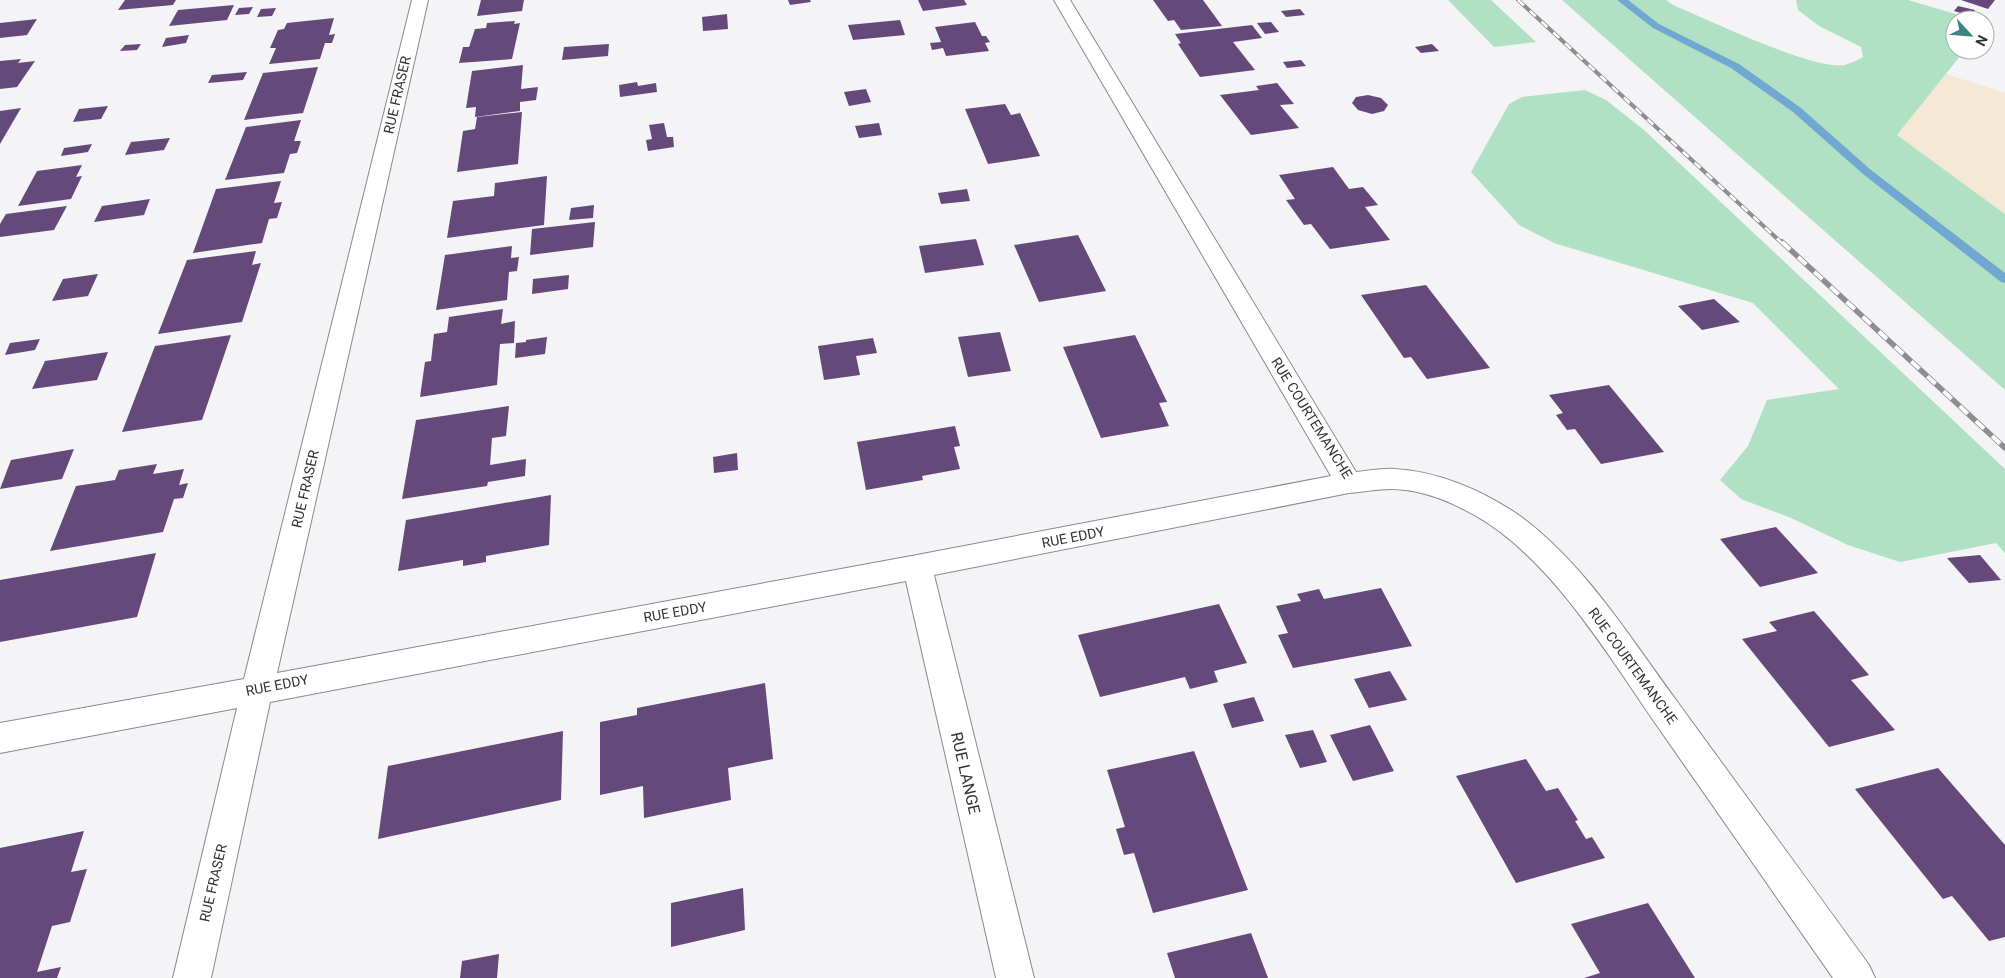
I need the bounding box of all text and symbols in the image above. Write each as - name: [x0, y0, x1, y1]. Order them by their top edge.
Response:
- north arrow: [1945, 10, 1995, 60]
- text: N: [1972, 33, 1991, 49]
- street label: RUE FRASER: [380, 54, 414, 136]
- street label: RUE COURTEMANCHE: [1268, 354, 1356, 482]
- street label: RUE FRASER: [288, 448, 322, 530]
- street label: RUE EDDY: [1040, 523, 1106, 551]
- street label: RUE EDDY: [642, 598, 708, 625]
- street label: RUE COURTEMANCHE: [1585, 605, 1681, 727]
- street label: RUE EDDY: [244, 671, 310, 699]
- street label: RUE LANGE: [947, 730, 984, 816]
- street label: RUE FRASER: [196, 842, 230, 924]

